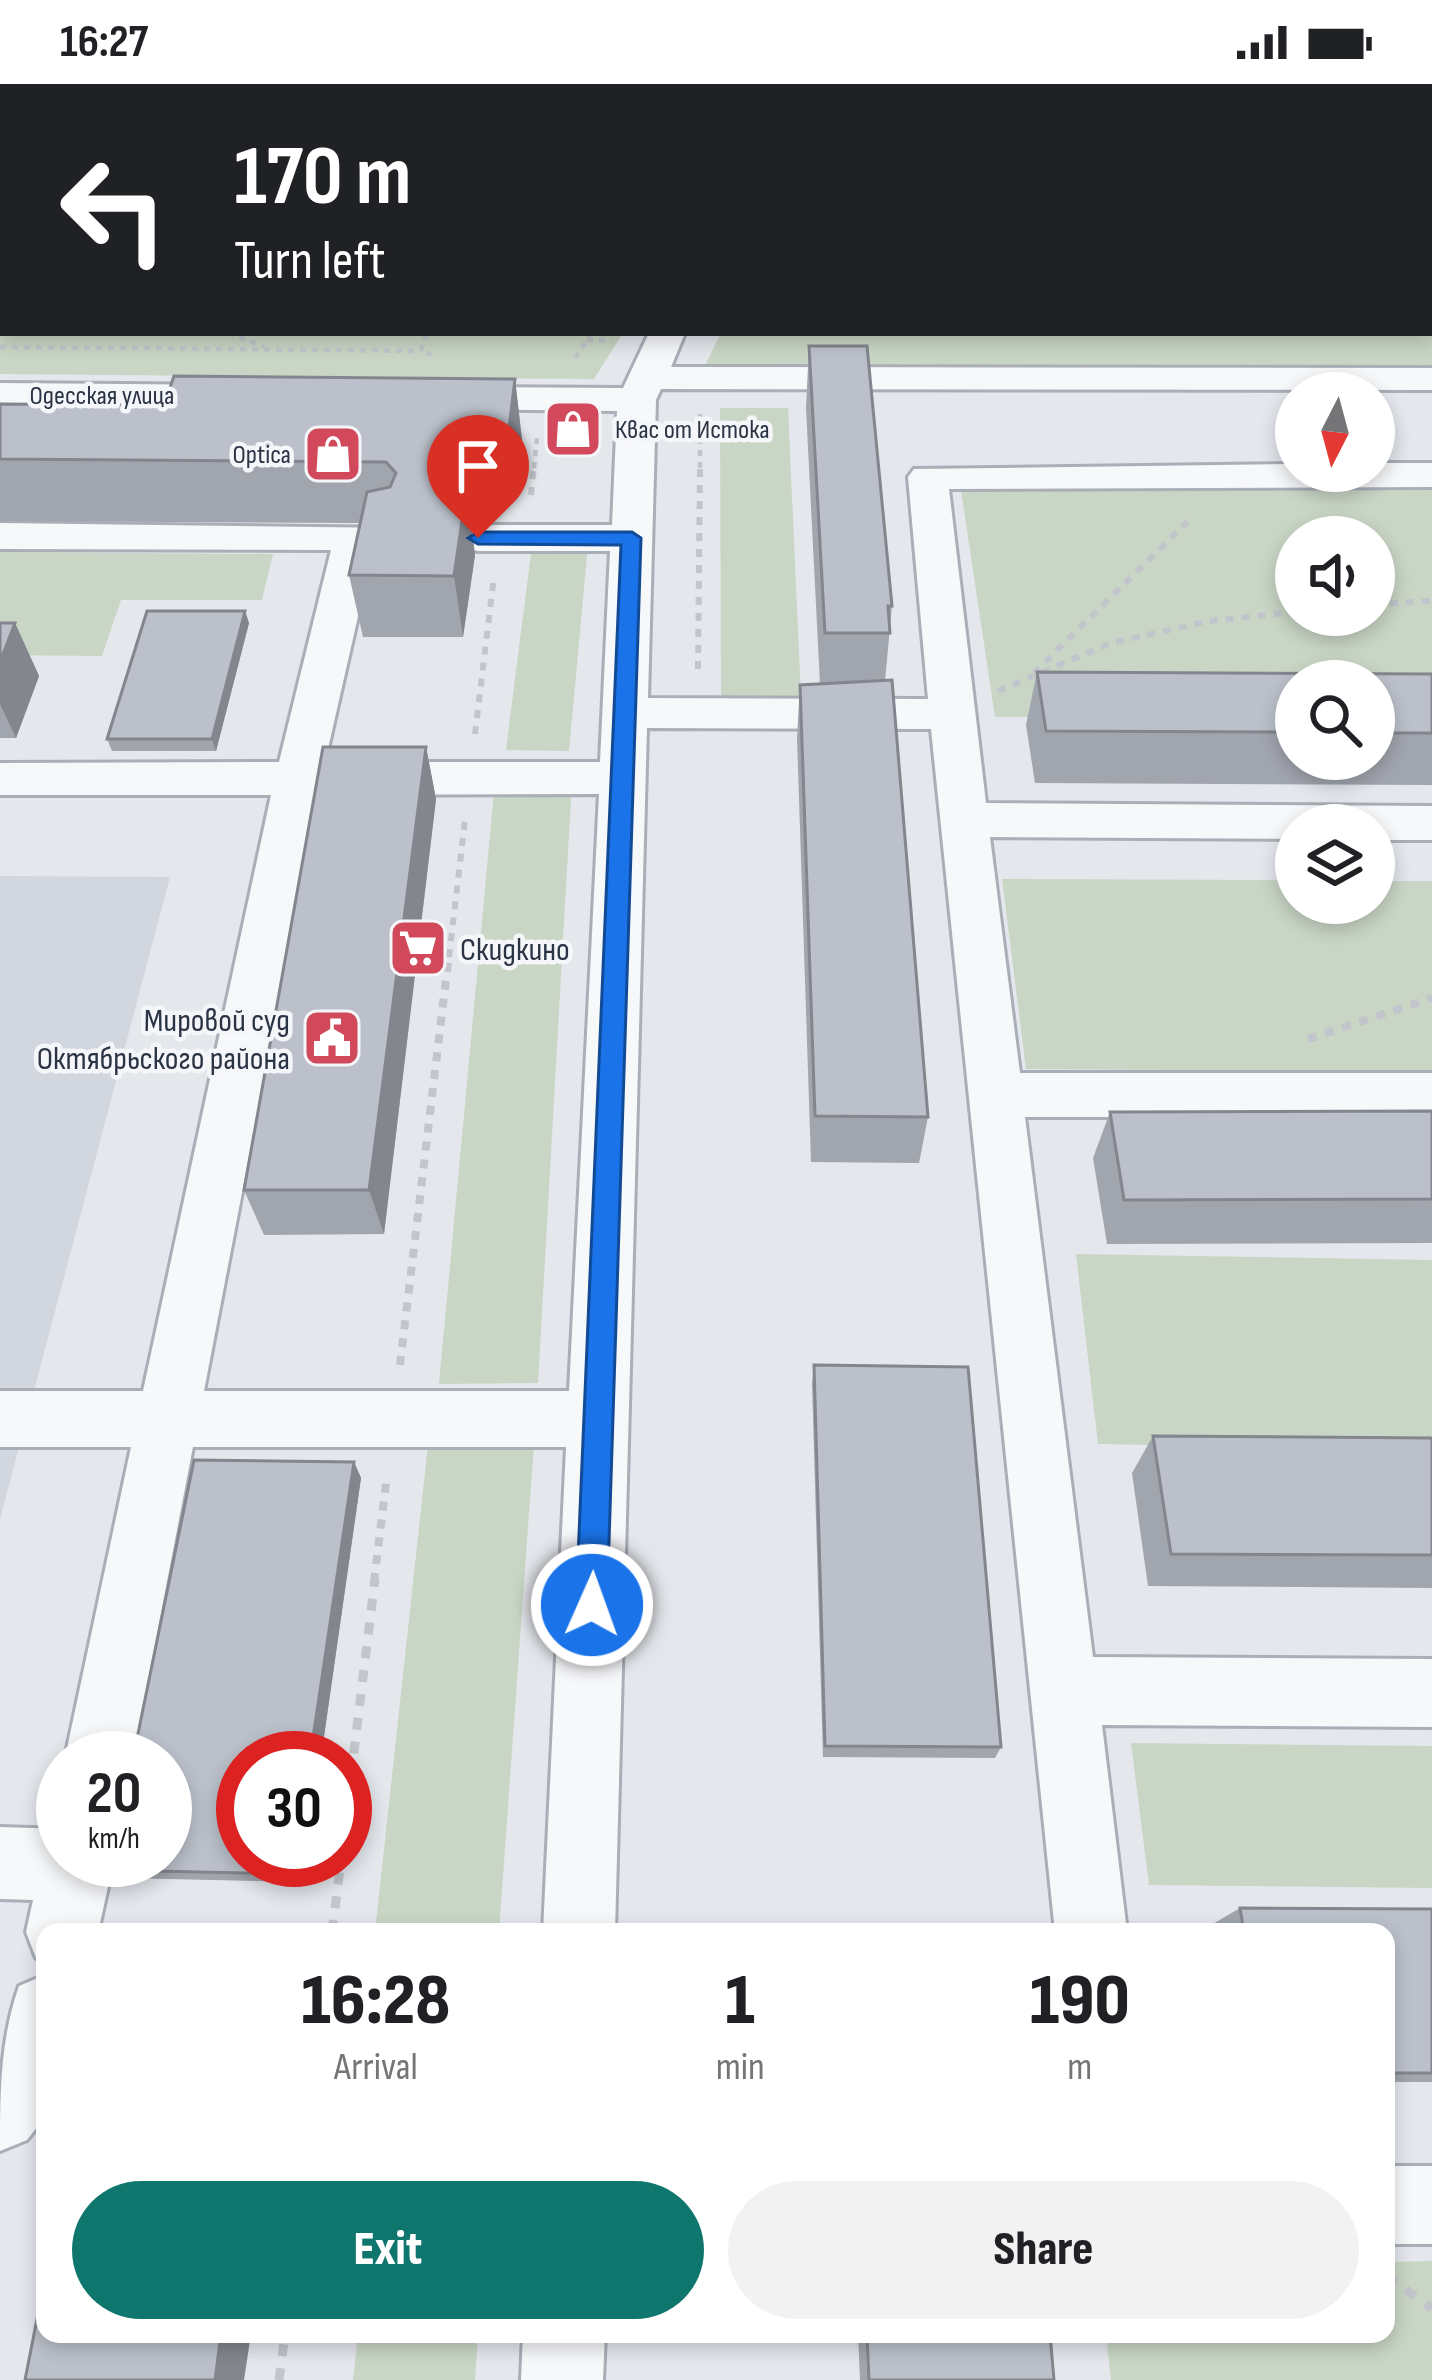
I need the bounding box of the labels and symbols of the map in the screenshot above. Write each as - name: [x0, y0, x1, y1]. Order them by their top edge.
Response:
- north arrow: [1275, 372, 1395, 492]
- street label: Одесская улица: [30, 380, 174, 412]
- shop icon: Квас от Истока: [542, 398, 604, 460]
- place label: Квас от Истока: [615, 414, 770, 446]
- pin: [427, 415, 529, 538]
- shop icon: Optica: [302, 423, 364, 485]
- place label: Optica: [232, 439, 291, 471]
- supermarket icon: Скидкино: [387, 917, 449, 979]
- place label: Скидкино: [460, 930, 570, 970]
- place label: Мировой суд Октябрьского района: [37, 1001, 290, 1079]
- public building icon: Мировой суд Октябрьского района: [301, 1007, 363, 1069]
- position arrow: [529, 1542, 655, 1668]
- speed limit sign: 30: [216, 1731, 372, 1887]

